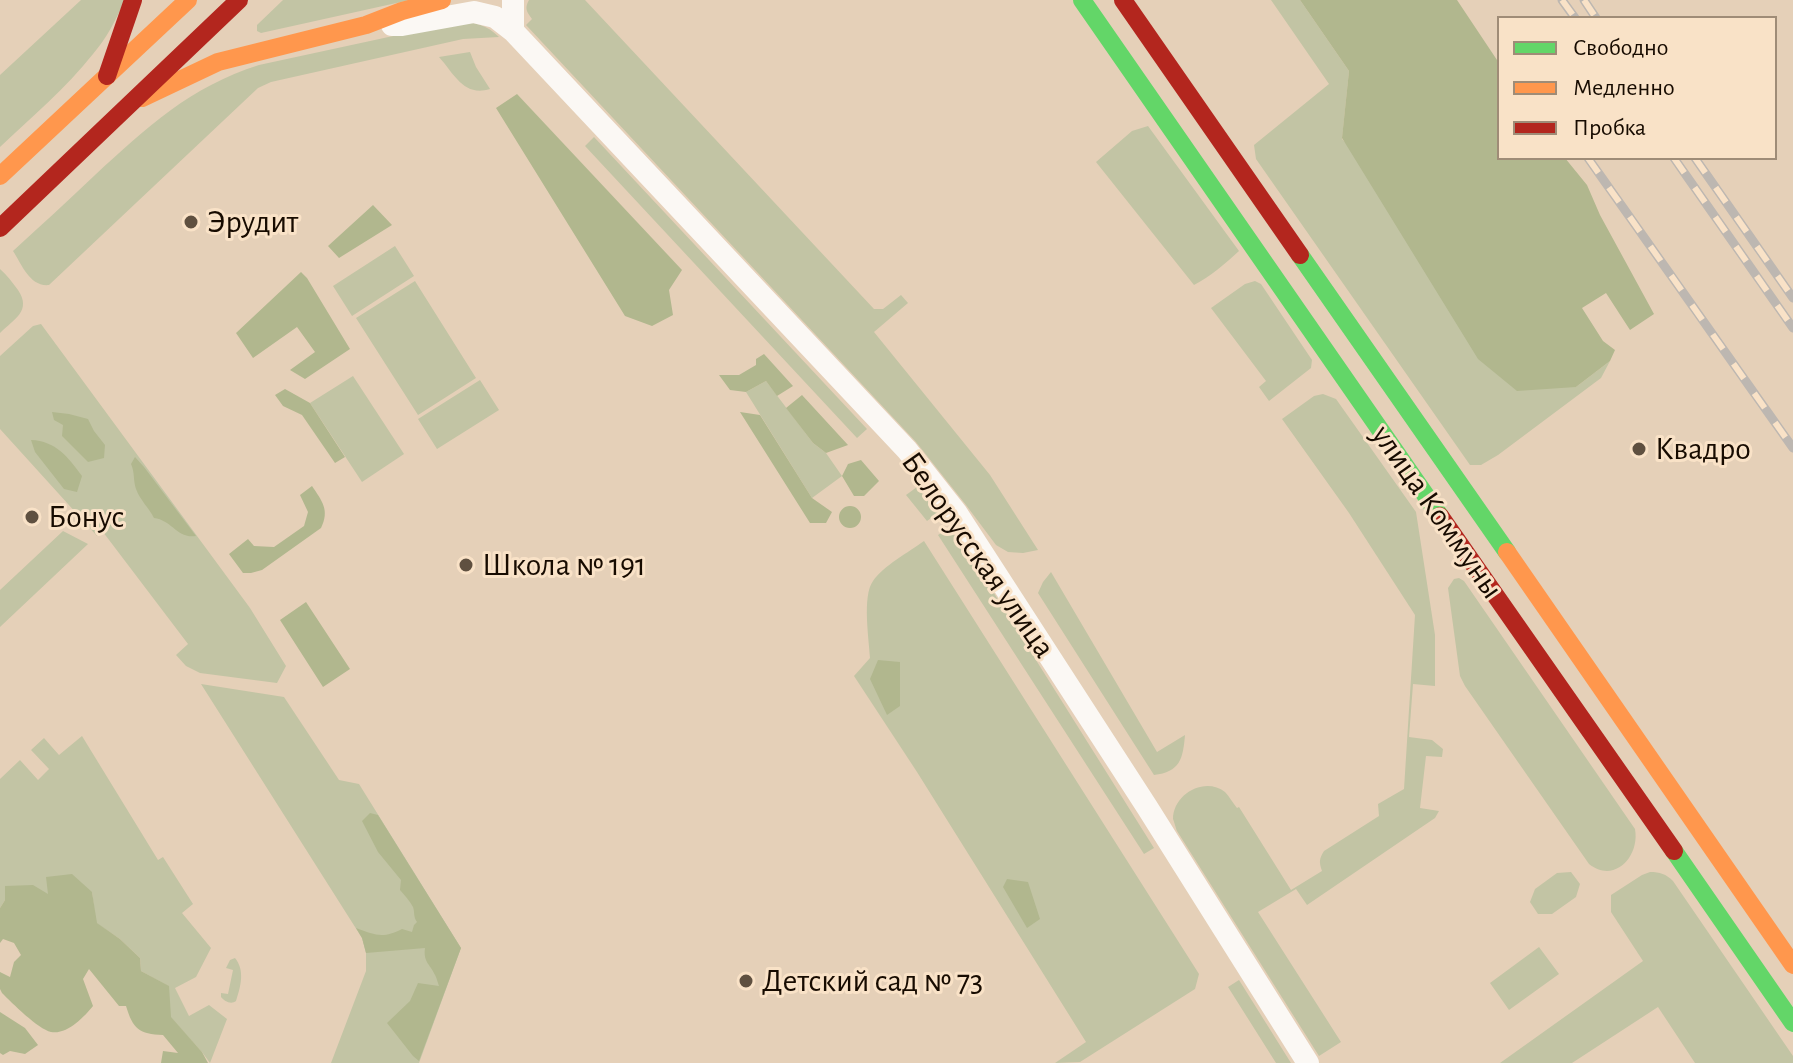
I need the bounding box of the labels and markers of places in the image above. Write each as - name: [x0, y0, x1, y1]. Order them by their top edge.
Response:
- place label: Эрудит: [207, 203, 298, 241]
- marker: Эрудит: [182, 213, 200, 231]
- place label: Квадро: [1655, 430, 1751, 468]
- marker: Квадро: [1630, 440, 1648, 458]
- place label: Бонус: [48, 498, 124, 536]
- marker: Бонус: [23, 508, 41, 526]
- place label: Школа № 191: [482, 546, 646, 584]
- marker: Школа № 191: [457, 556, 475, 574]
- place label: Детский сад № 73: [762, 962, 983, 1000]
- marker: Детский сад № 73: [737, 972, 755, 990]

